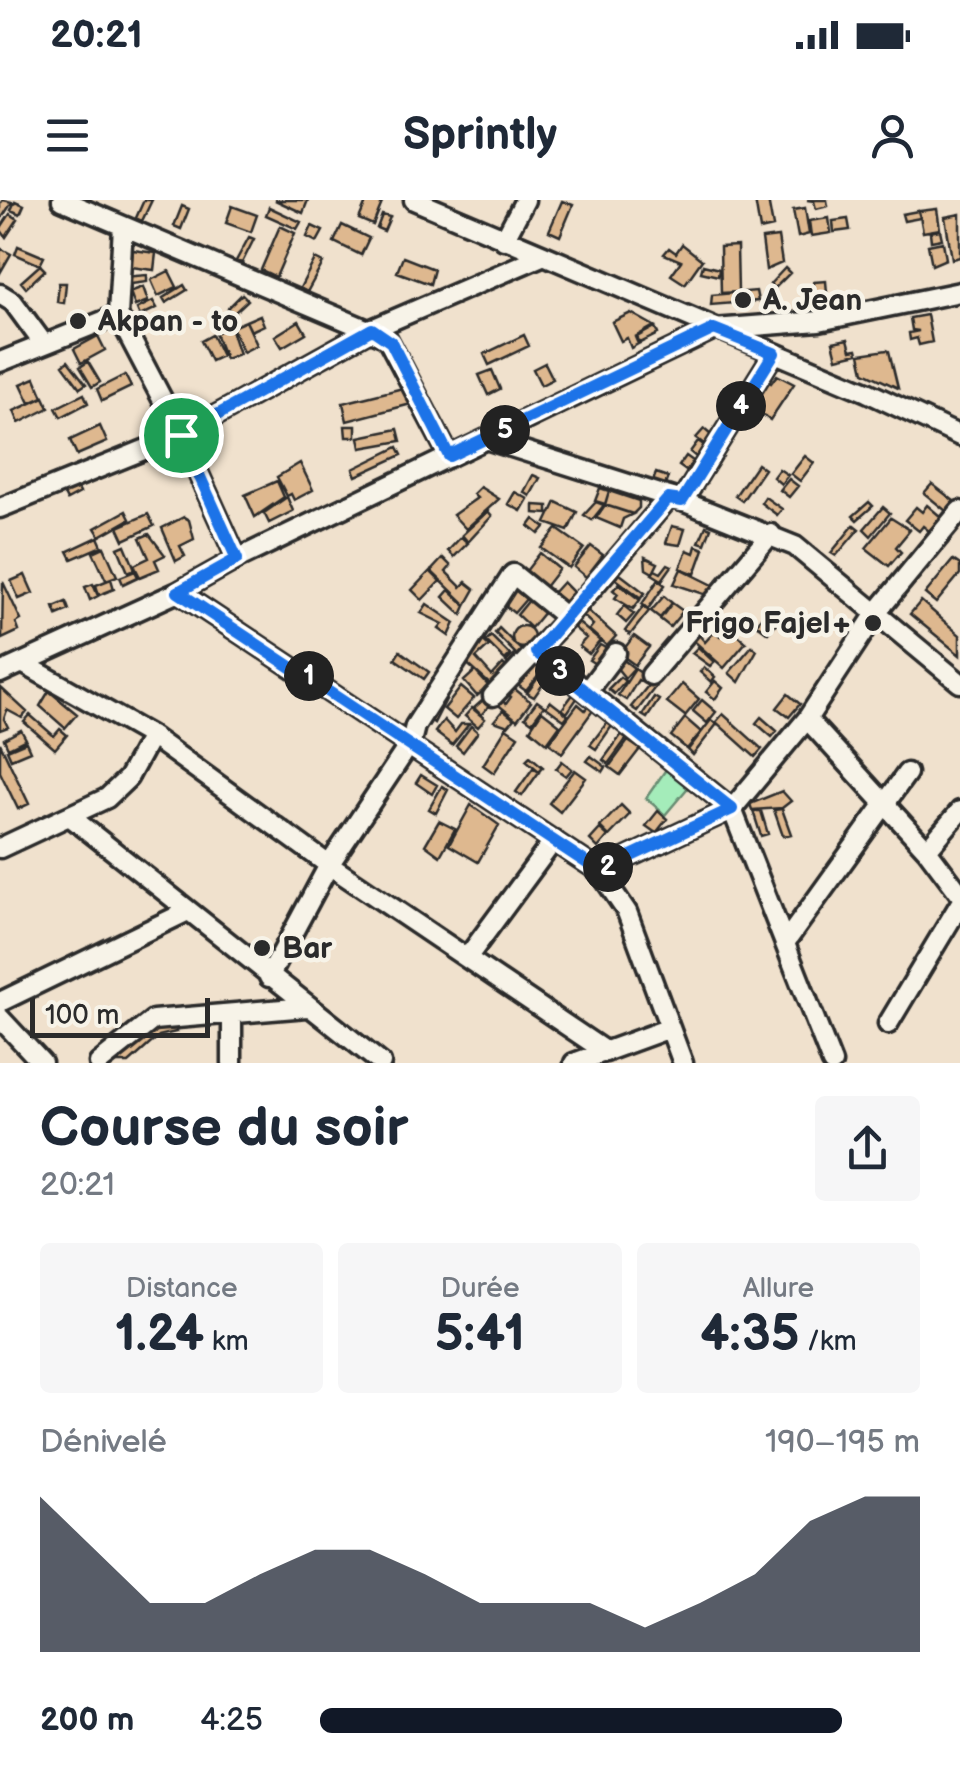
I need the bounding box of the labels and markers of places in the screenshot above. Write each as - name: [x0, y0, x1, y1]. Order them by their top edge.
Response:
- place label: A. Jean: [762, 283, 862, 319]
- marker: A. Jean: [732, 289, 754, 311]
- place label: Akpan - to: [97, 304, 238, 340]
- marker: Akpan - to: [67, 310, 89, 332]
- pin: 4: [716, 381, 766, 431]
- pin: [139, 393, 224, 478]
- pin: 5: [480, 405, 530, 455]
- place label: Frigo Fajel+: [685, 606, 853, 642]
- marker: Frigo Fajel+: [862, 612, 884, 634]
- pin: 3: [535, 646, 585, 696]
- pin: 1: [284, 651, 334, 701]
- pin: 2: [583, 842, 633, 892]
- place label: Bar: [282, 931, 333, 967]
- marker: Bar: [251, 937, 273, 959]

